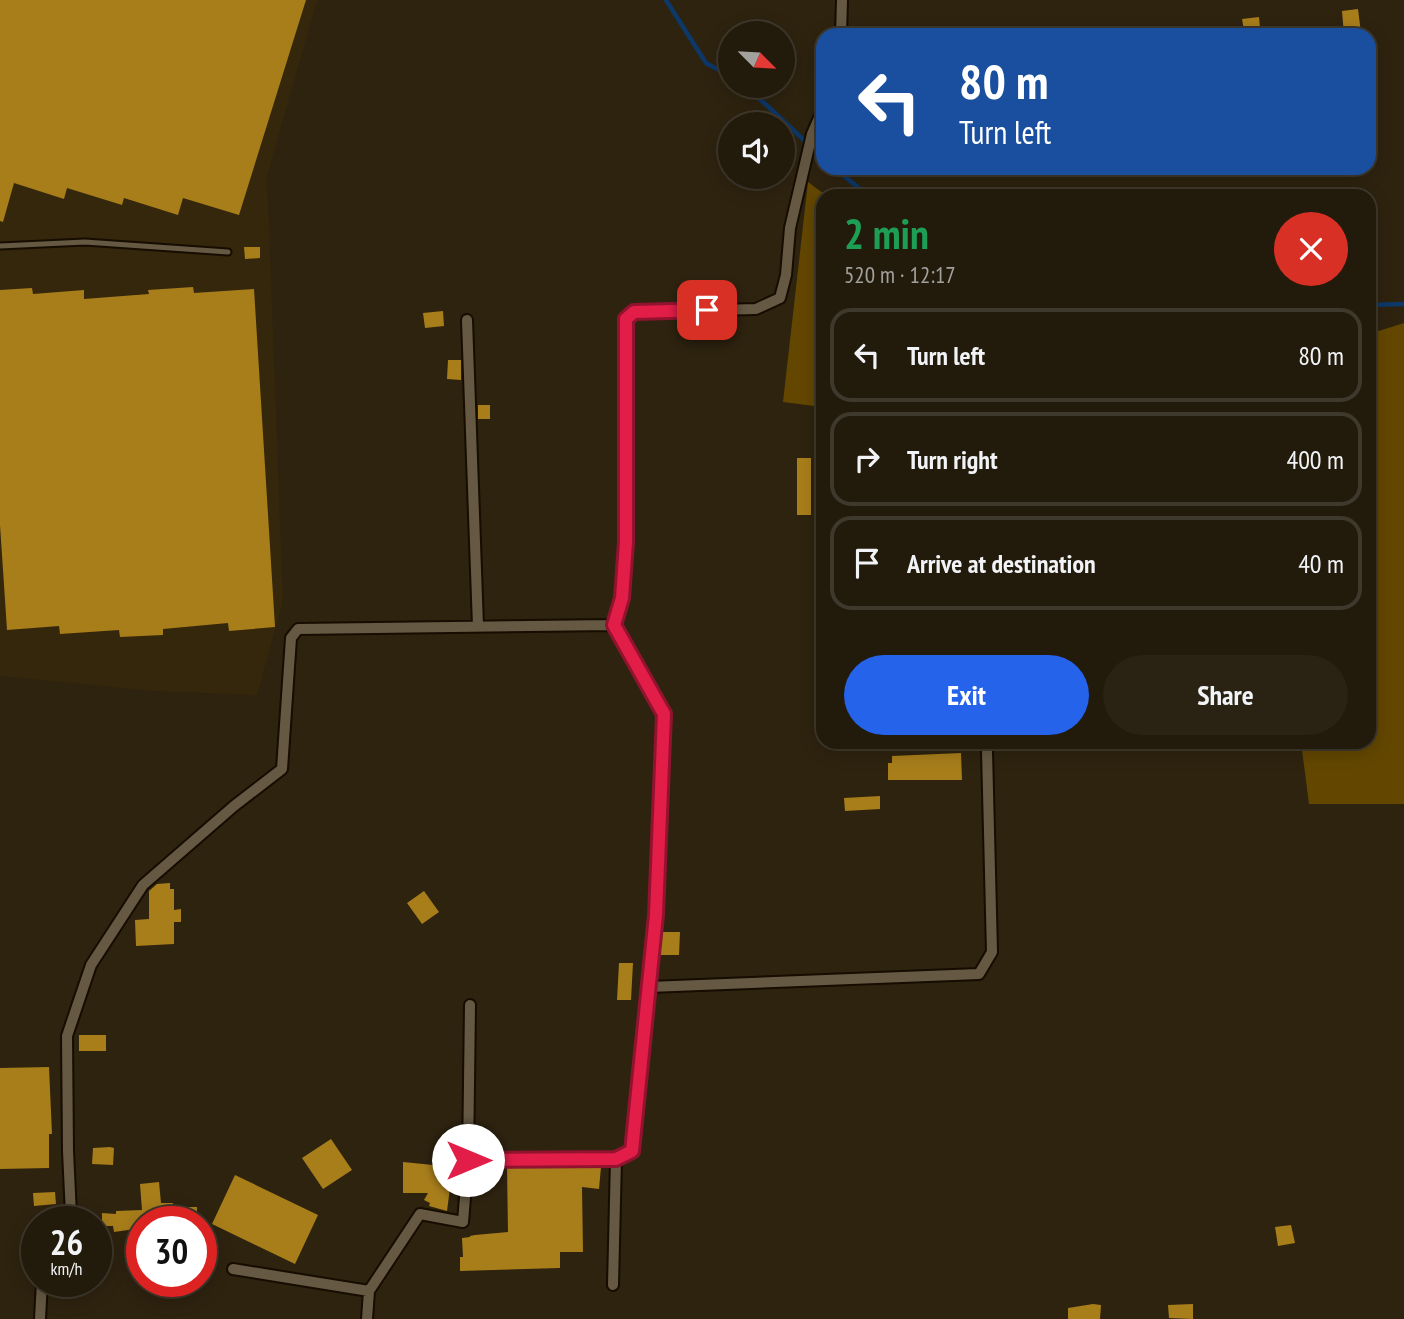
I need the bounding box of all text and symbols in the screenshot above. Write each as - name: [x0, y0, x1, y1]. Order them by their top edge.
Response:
- north arrow: [718, 21, 794, 98]
- map controls: [718, 21, 795, 189]
- text: 80 m: [959, 49, 1048, 113]
- icon: left: [844, 56, 935, 147]
- text: Turn left: [959, 111, 1051, 153]
- button: sound: [718, 112, 795, 189]
- text: 2 min: [844, 206, 929, 261]
- button: close: [1274, 212, 1348, 286]
- text: 520 m · 12:17: [844, 260, 956, 289]
- pin: [677, 280, 737, 340]
- icon: arrive: [688, 291, 726, 329]
- icon: left: [848, 336, 886, 374]
- text: Turn left: [907, 339, 985, 372]
- text: 80 m: [1298, 339, 1344, 372]
- icon: right: [848, 440, 886, 478]
- text: Turn right: [907, 443, 998, 476]
- text: 400 m: [1286, 443, 1344, 476]
- icon: arrive: [848, 544, 886, 582]
- text: Arrive at destination: [907, 547, 1096, 580]
- text: 40 m: [1298, 547, 1344, 580]
- button: Exit: [844, 655, 1089, 735]
- button: Share: [1103, 655, 1348, 735]
- position arrow: [431, 1123, 505, 1197]
- speed limit sign: 30: [126, 1206, 217, 1297]
- text: 26: [50, 1219, 83, 1265]
- text: km/h: [51, 1257, 82, 1280]

